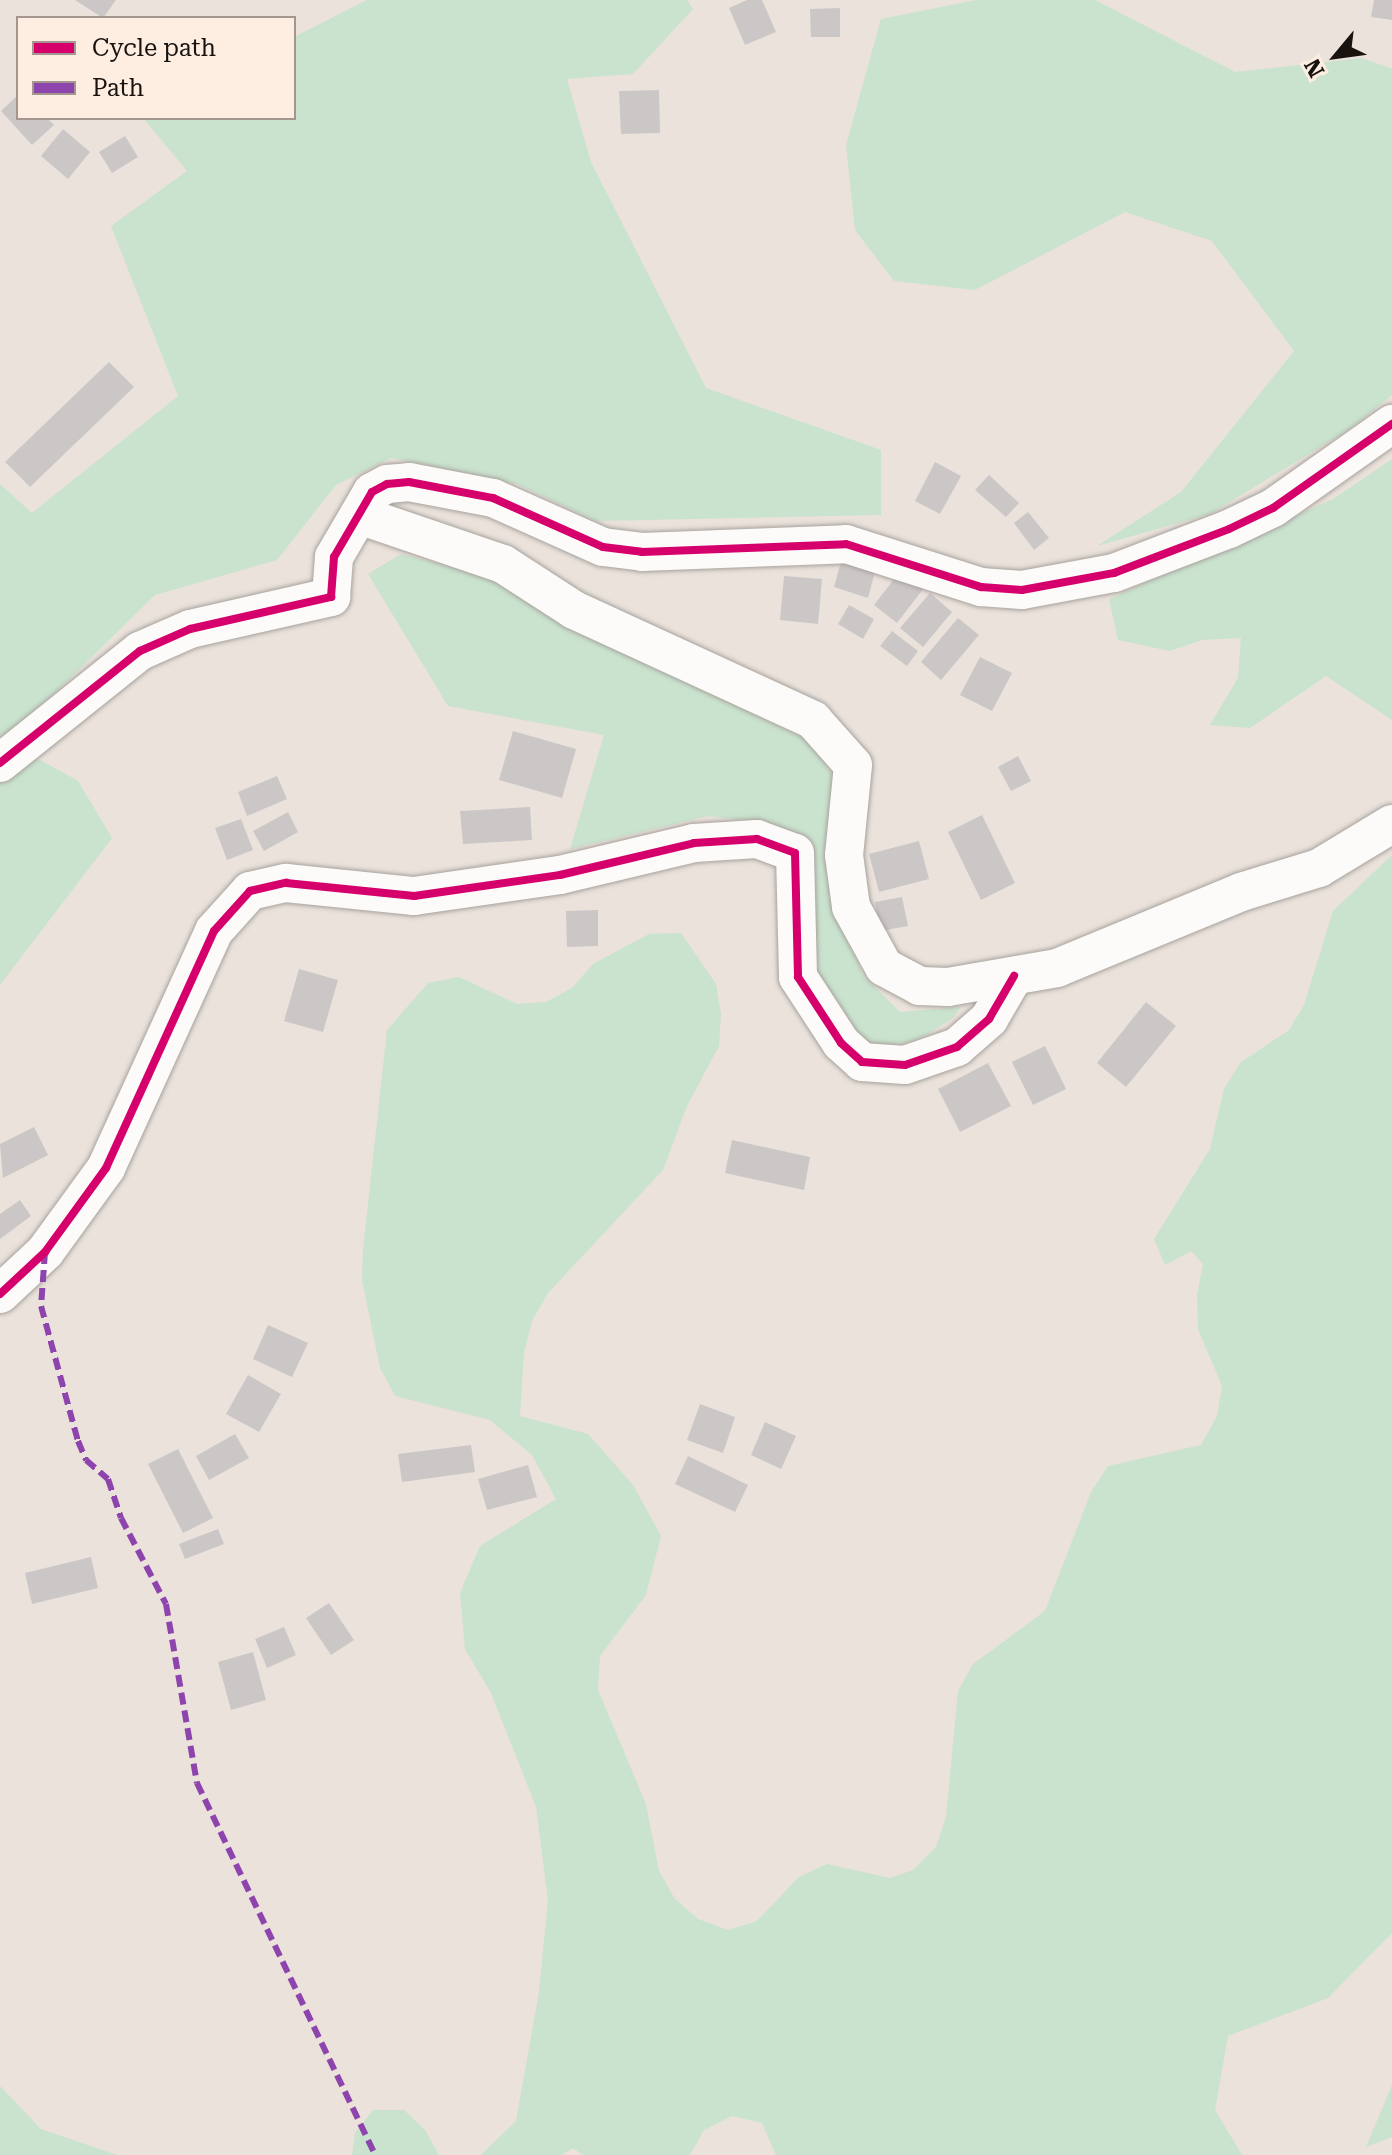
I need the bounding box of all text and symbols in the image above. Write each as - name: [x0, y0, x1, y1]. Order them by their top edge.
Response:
- legend: [16, 16, 296, 120]
- north arrow: [1296, 16, 1376, 96]
- text: Cycle path: [92, 34, 216, 62]
- text: N: [1300, 54, 1330, 81]
- text: Path: [92, 74, 144, 102]

